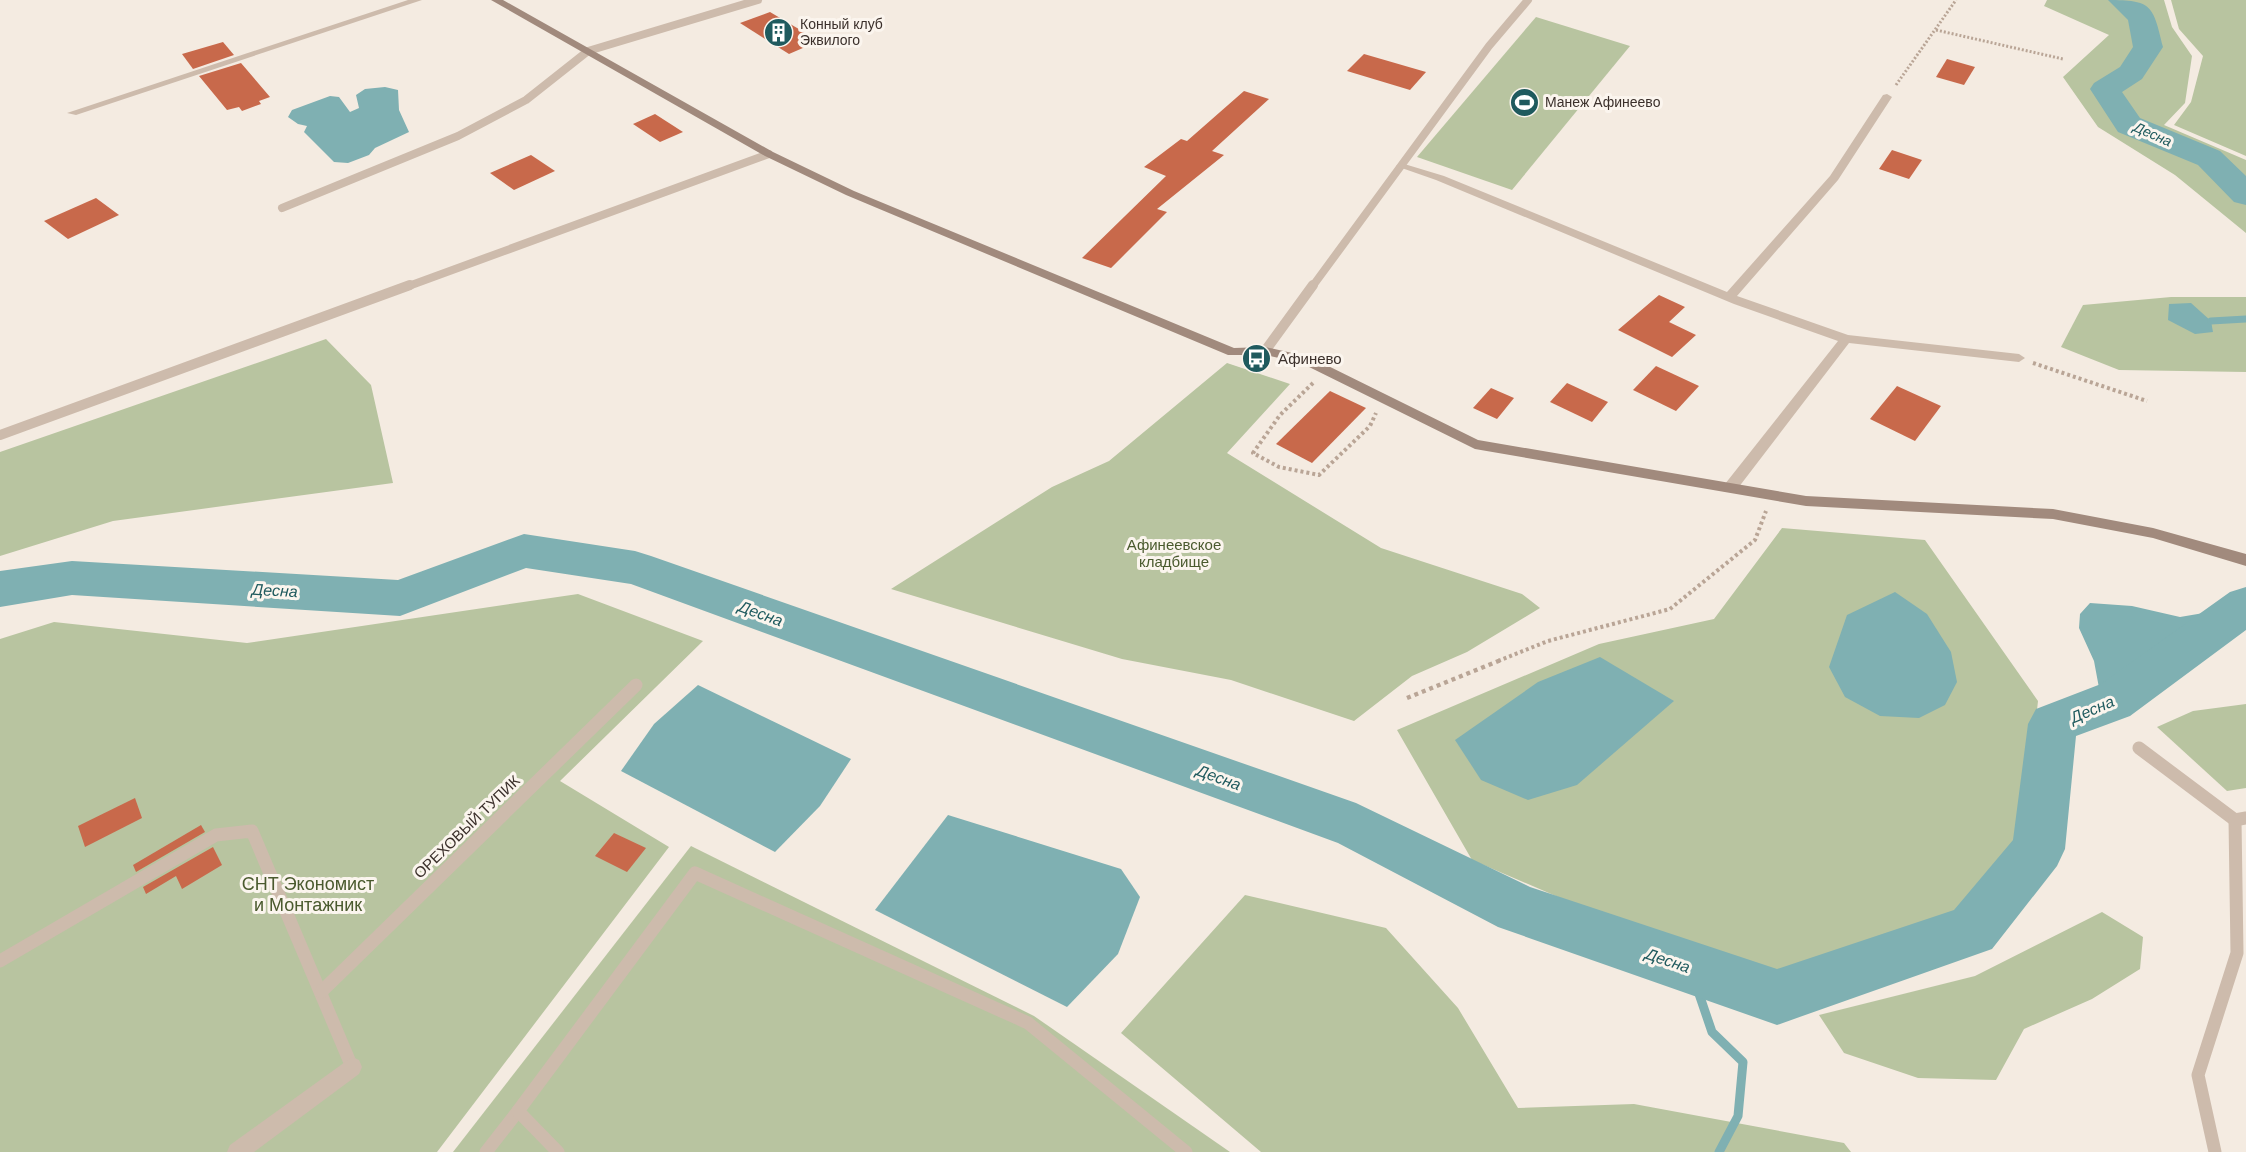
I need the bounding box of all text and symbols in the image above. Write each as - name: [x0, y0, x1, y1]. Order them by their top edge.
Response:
- building icon: Конный клуб Эквилого: [763, 16, 795, 48]
- place label: Конный клуб Эквилого: [800, 16, 883, 48]
- sports icon: Манеж Афинеево: [1508, 86, 1540, 118]
- place label: Манеж Афинеево: [1545, 94, 1661, 110]
- water label: Десна: [2130, 118, 2175, 150]
- bus stop icon: Афинево: [1241, 343, 1273, 375]
- place label: Афинево: [1278, 350, 1342, 367]
- park label: Афинеевское кладбище: [1127, 536, 1221, 570]
- water label: Десна: [250, 581, 298, 600]
- water label: Десна: [735, 597, 785, 629]
- water label: Десна: [2066, 693, 2117, 727]
- water label: Десна: [1193, 761, 1243, 793]
- street label: ОРЕХОВЫЙ ТУПИК: [410, 772, 523, 881]
- park label: СНТ Экономист и Монтажник: [242, 874, 374, 915]
- water label: Десна: [1642, 944, 1692, 976]

